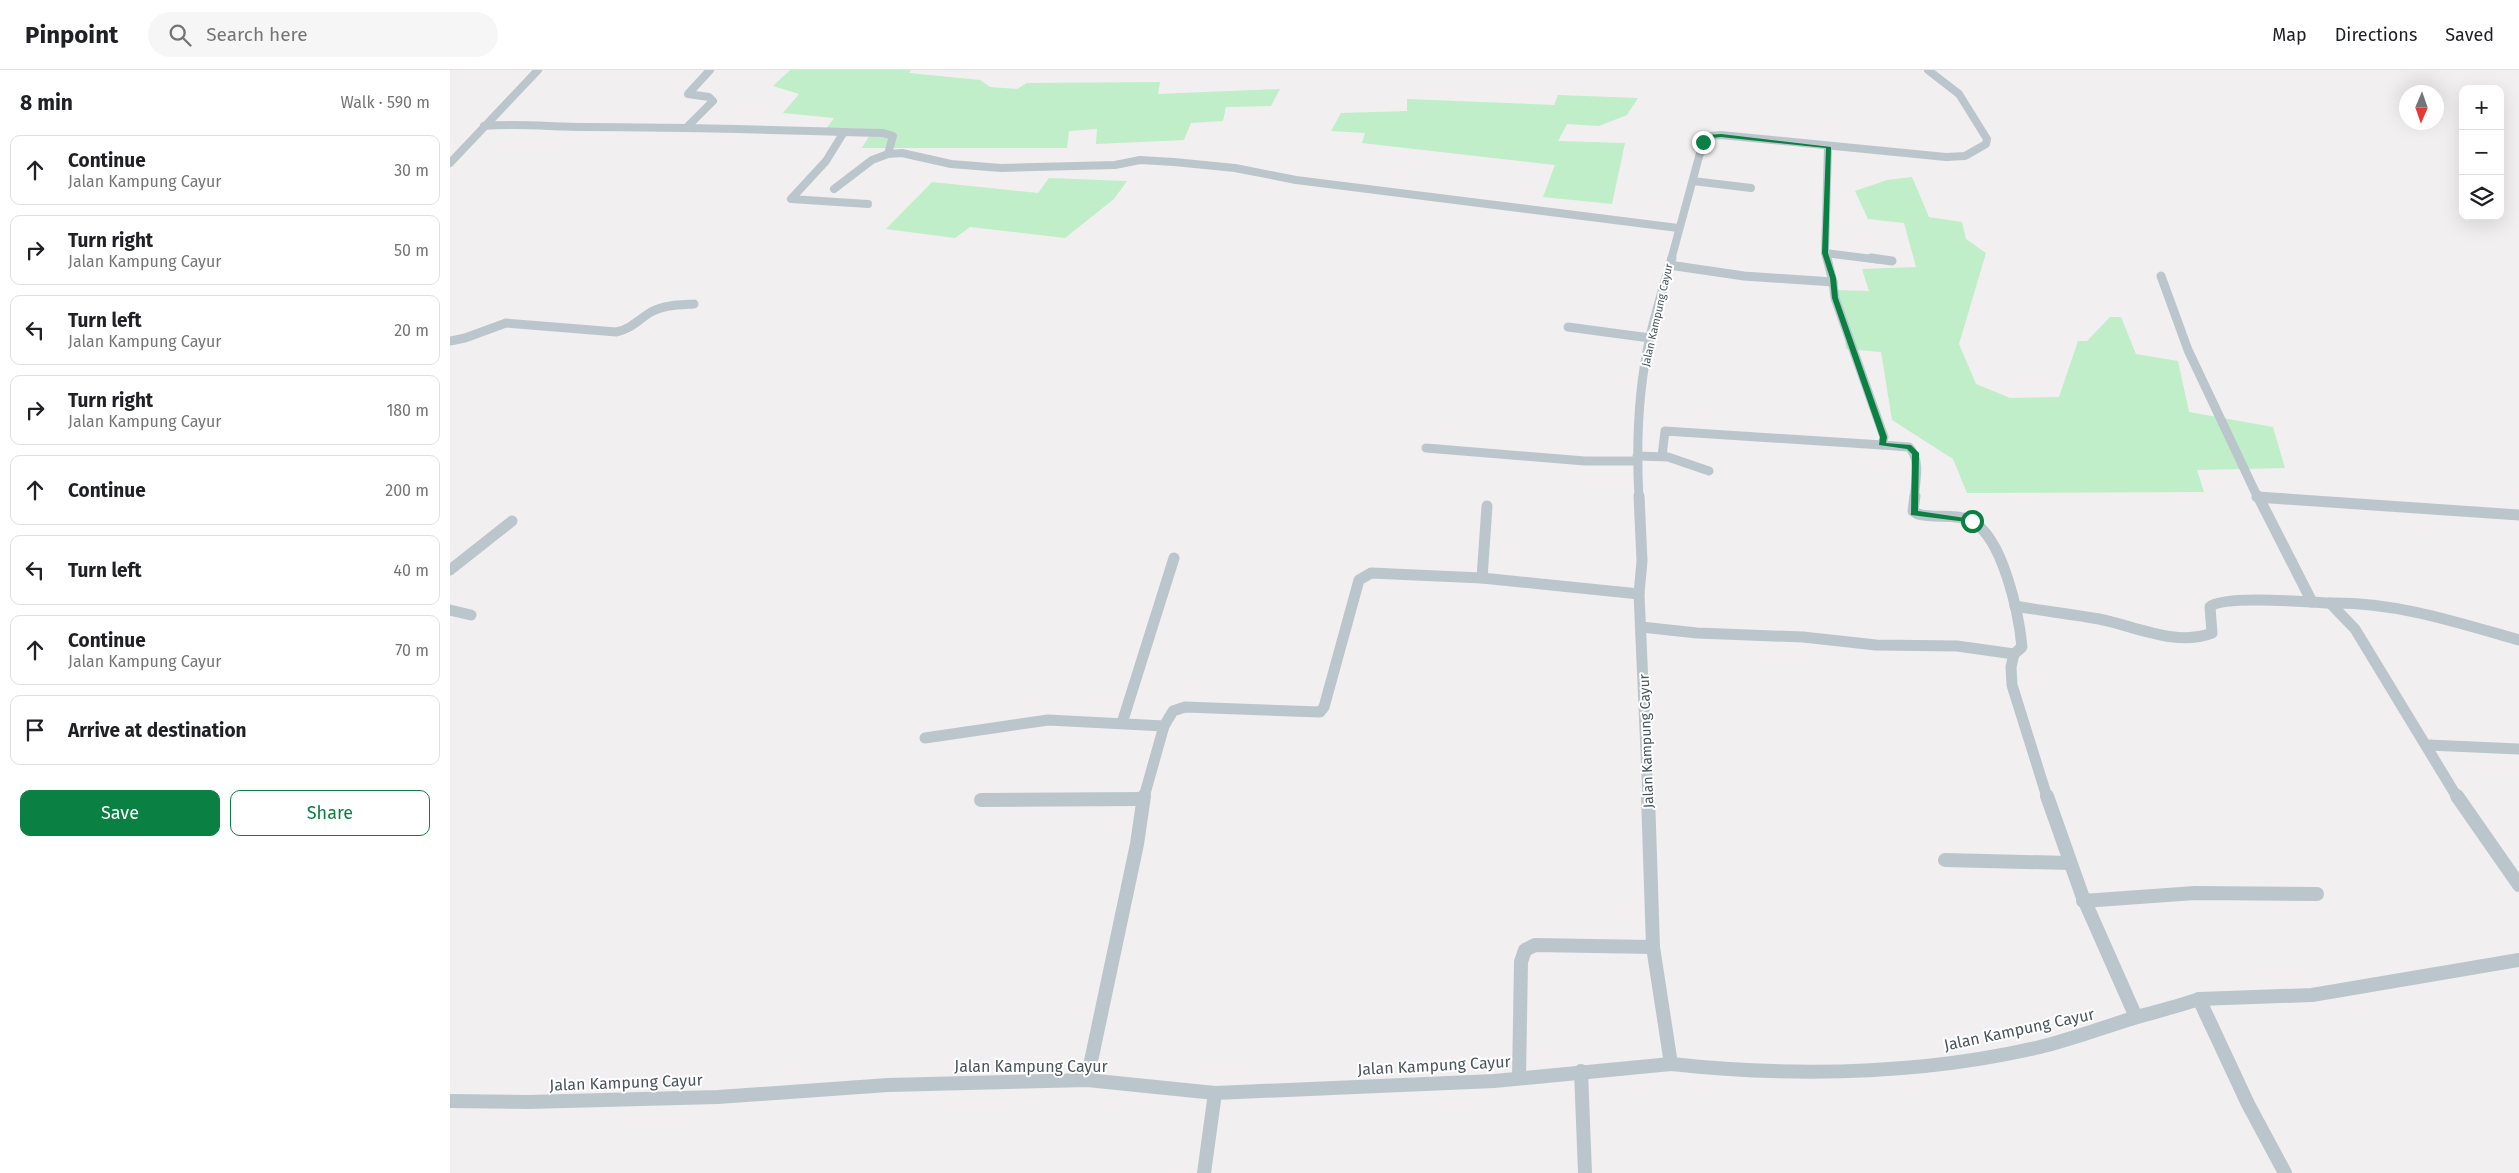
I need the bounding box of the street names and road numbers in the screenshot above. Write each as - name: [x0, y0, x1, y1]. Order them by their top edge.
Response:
- street label: Jalan Kampung Cayur: [1639, 262, 1676, 368]
- street label: Jalan Kampung Cayur: [1636, 673, 1657, 808]
- street label: Jalan Kampung Cayur: [1942, 1004, 2097, 1055]
- street label: Jalan Kampung Cayur: [1357, 1052, 1512, 1079]
- street label: Jalan Kampung Cayur: [954, 1057, 1109, 1076]
- street label: Jalan Kampung Cayur: [549, 1070, 704, 1095]

